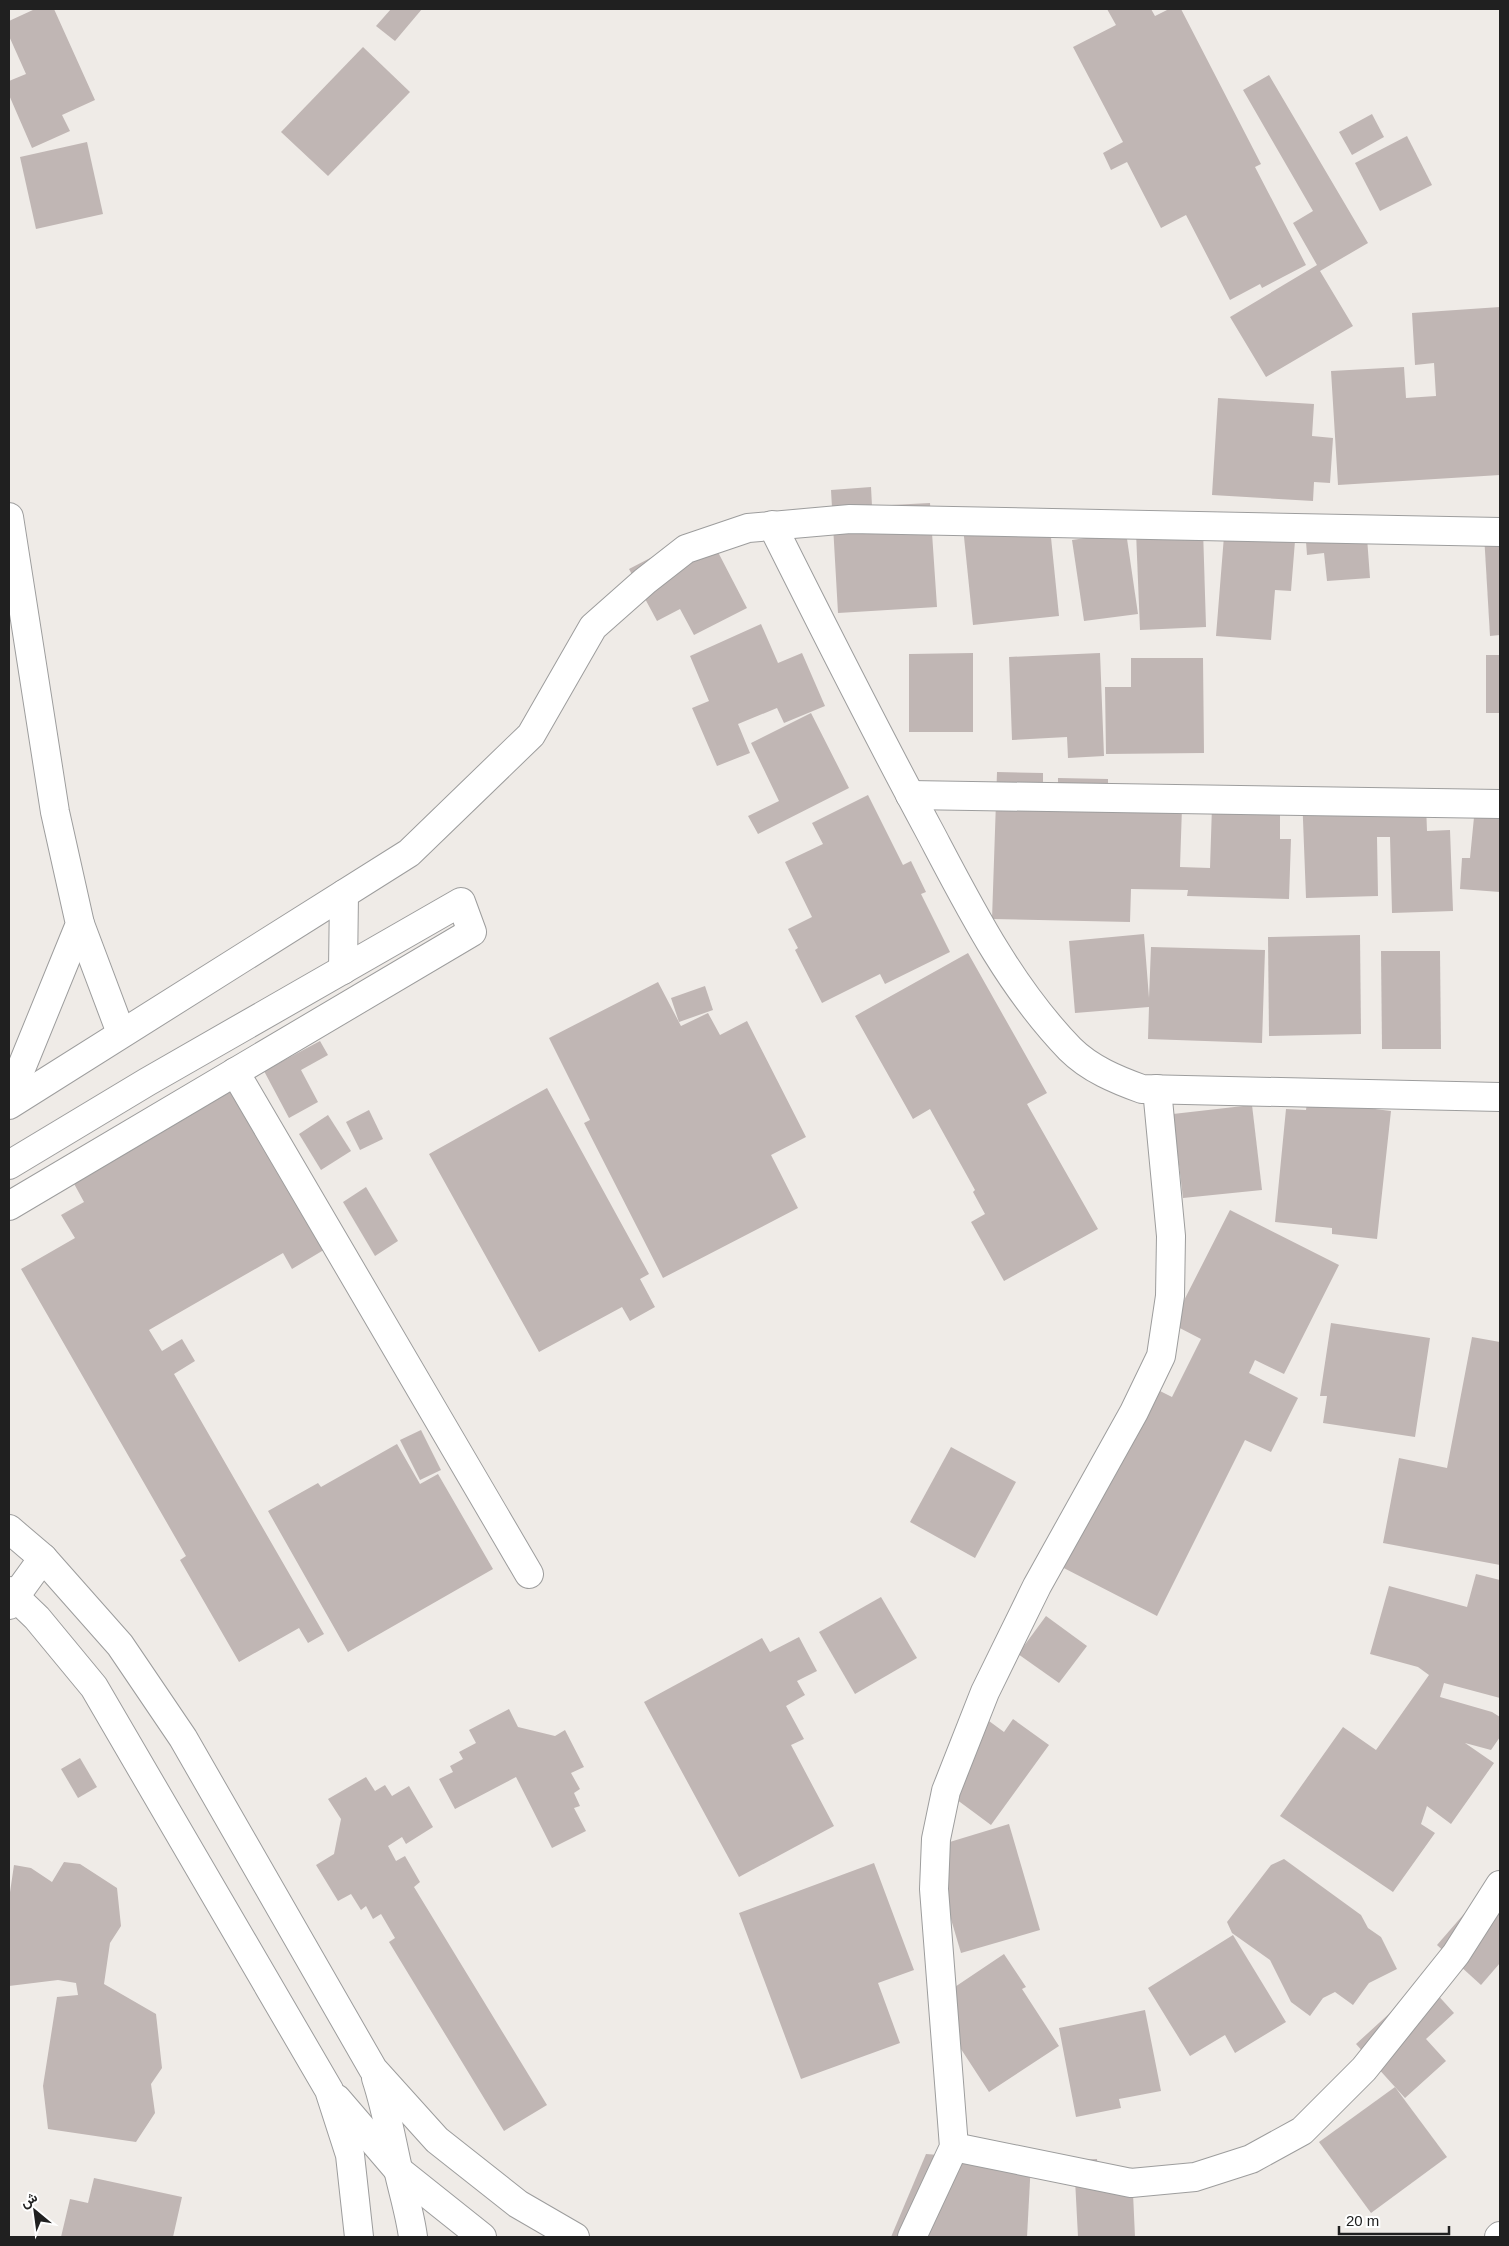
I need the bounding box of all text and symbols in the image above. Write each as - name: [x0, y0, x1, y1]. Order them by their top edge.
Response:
- north arrow: [10, 2186, 60, 2236]
- text: ش: [17, 2188, 41, 2212]
- scale bar: [1339, 2204, 1449, 2236]
- text: 20 m: [1346, 2212, 1379, 2229]

